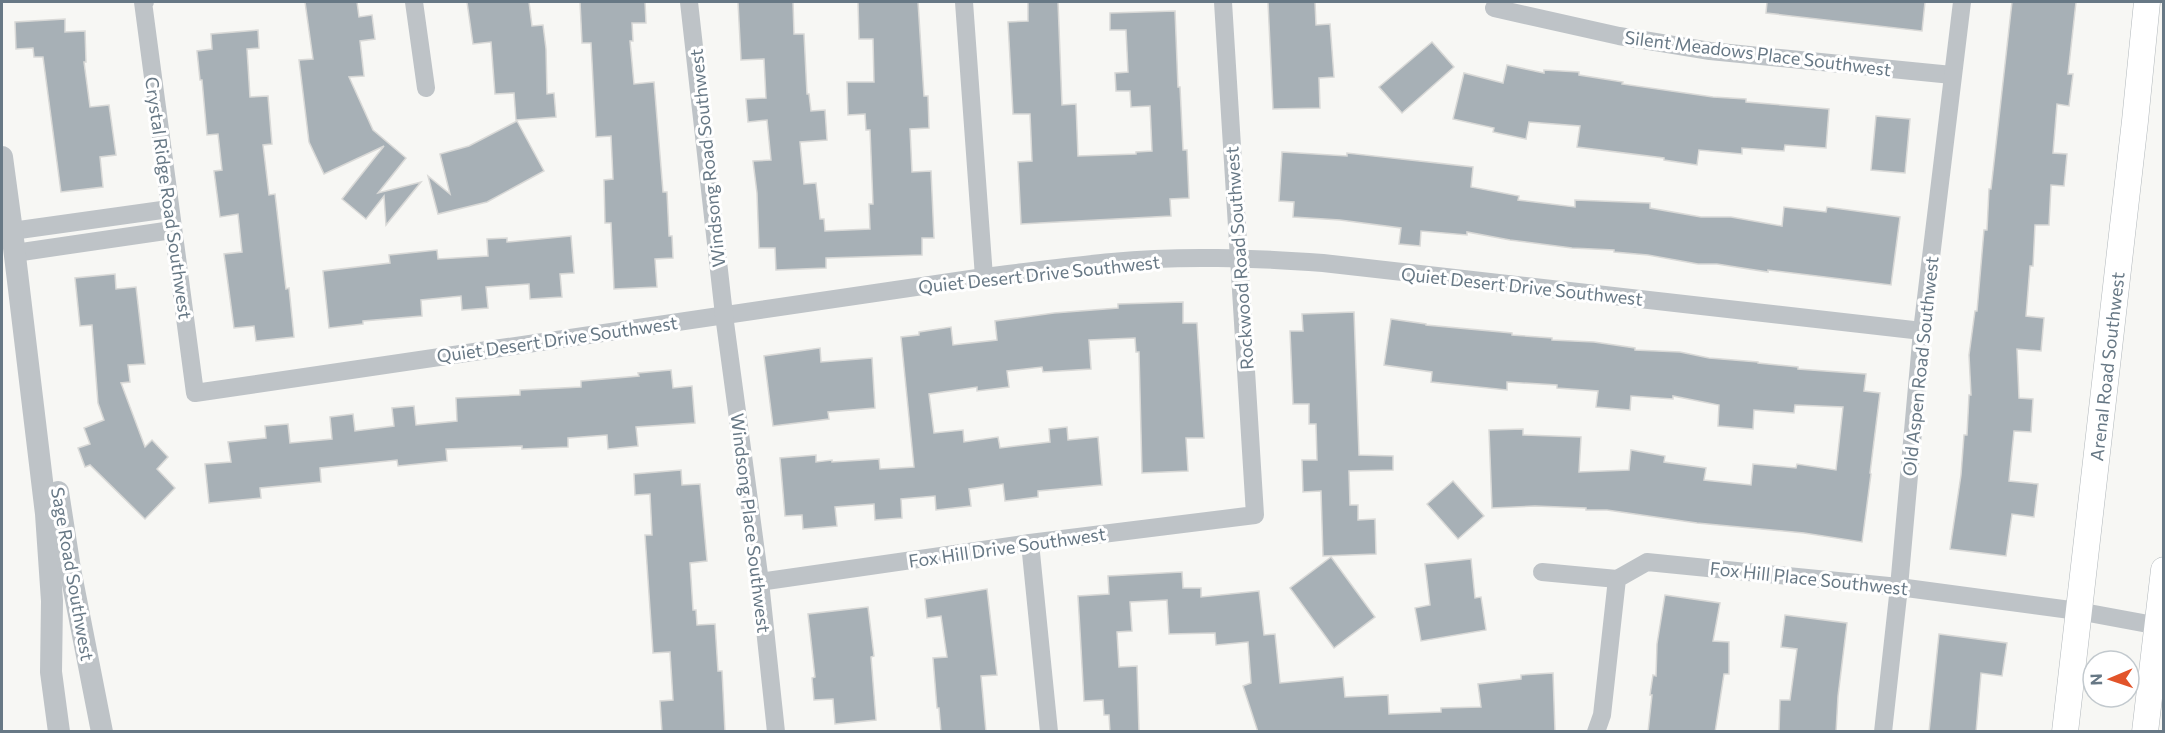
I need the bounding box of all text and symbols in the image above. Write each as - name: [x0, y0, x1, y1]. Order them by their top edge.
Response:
- street label: Silent Meadows Place Southwest: [1623, 26, 1893, 80]
- street label: Windsong Road Southwest: [685, 48, 729, 268]
- street label: Crystal Ridge Road Southwest: [141, 75, 197, 321]
- street label: Rockwood Road Southwest: [1220, 146, 1258, 370]
- street label: Quiet Desert Drive Southwest: [917, 250, 1161, 298]
- street label: Old Aspen Road Southwest: [1898, 255, 1942, 477]
- street label: Quiet Desert Drive Southwest: [1400, 262, 1644, 310]
- street label: Arenal Road Southwest: [2085, 271, 2129, 462]
- street label: Quiet Desert Drive Southwest: [435, 311, 679, 367]
- street label: Windsong Place Southwest: [727, 412, 775, 634]
- street label: Sage Road Southwest: [47, 485, 99, 663]
- street label: Fox Hill Drive Southwest: [907, 522, 1107, 572]
- street label: Fox Hill Place Southwest: [1709, 557, 1909, 599]
- north arrow: [2081, 649, 2141, 709]
- text: N: [2086, 673, 2105, 686]

